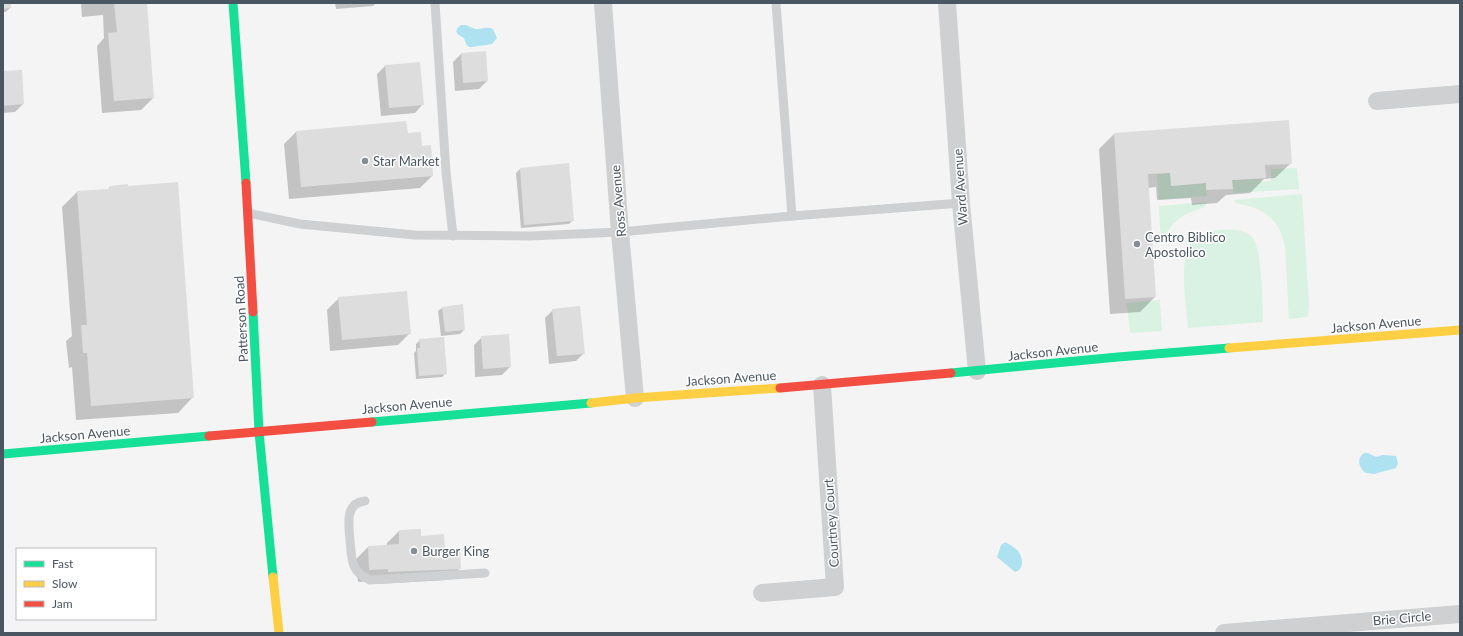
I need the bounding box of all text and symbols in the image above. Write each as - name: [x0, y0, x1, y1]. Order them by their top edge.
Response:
- street label: Ward Avenue: [949, 148, 971, 226]
- place label: Star Market: [373, 153, 440, 169]
- marker: Star Market: [360, 156, 370, 166]
- street label: Ross Avenue: [607, 164, 629, 238]
- place label: Centro Biblico Apostolico: [1145, 229, 1226, 260]
- marker: Centro Biblico Apostolico: [1132, 239, 1142, 249]
- street label: Patterson Road: [231, 275, 251, 363]
- street label: Jackson Avenue: [1330, 312, 1422, 336]
- street label: Jackson Avenue: [1007, 338, 1099, 364]
- street label: Jackson Avenue: [685, 367, 777, 389]
- street label: Jackson Avenue: [361, 393, 453, 417]
- street label: Jackson Avenue: [39, 422, 131, 446]
- street label: Courtney Court: [820, 478, 842, 568]
- place label: Burger King: [422, 543, 489, 559]
- marker: Burger King: [409, 546, 419, 556]
- legend: [16, 548, 156, 620]
- text: Fast: [52, 556, 74, 571]
- text: Slow: [52, 576, 78, 591]
- text: Jam: [52, 596, 73, 611]
- street label: Brie Circle: [1372, 607, 1432, 629]

